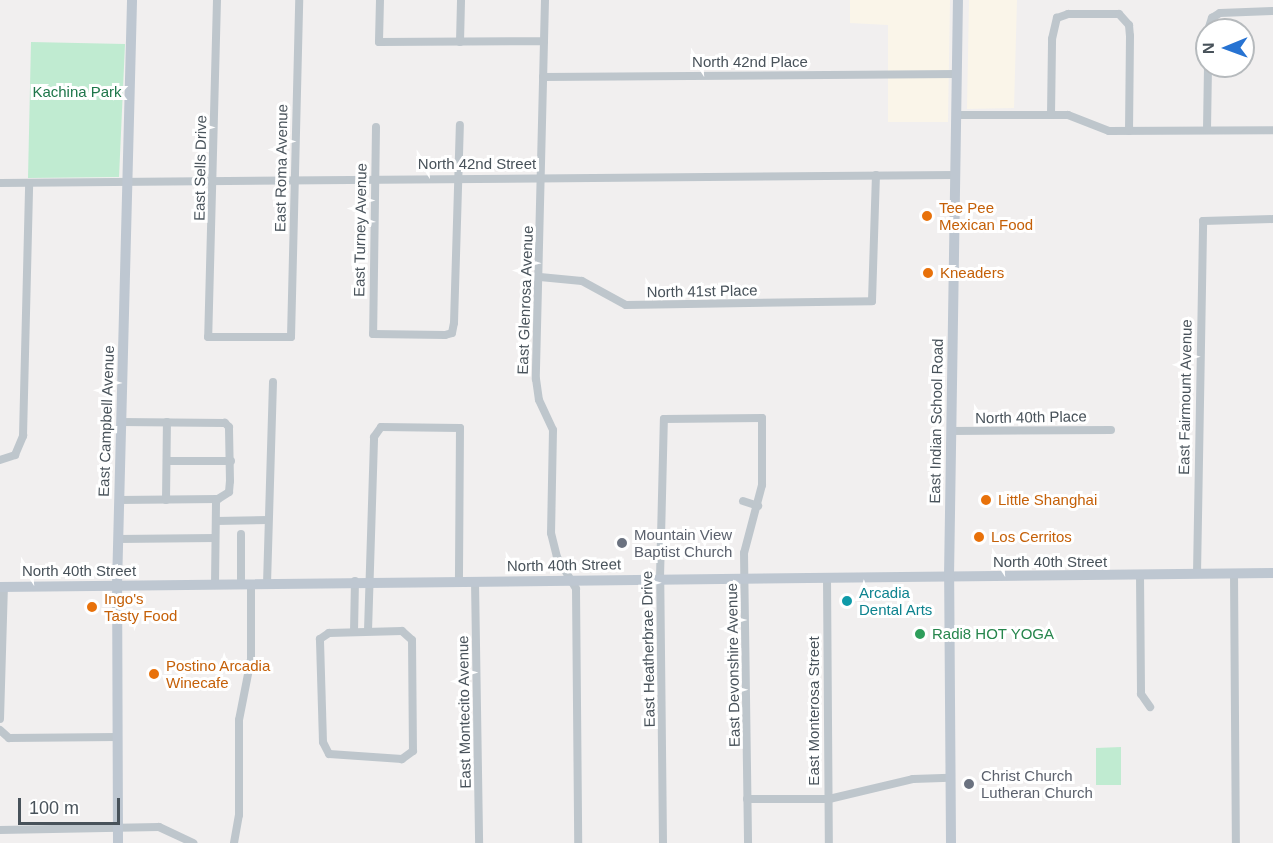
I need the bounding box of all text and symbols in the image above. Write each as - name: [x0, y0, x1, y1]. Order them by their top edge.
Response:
- north arrow: [1195, 18, 1255, 78]
- text: N: [1200, 42, 1217, 54]
- street label: North 42nd Place: [692, 53, 808, 71]
- park label: Kachina Park: [32, 83, 122, 101]
- street label: East Roma Avenue: [271, 103, 291, 233]
- street label: East Sells Drive: [190, 115, 210, 221]
- street label: North 42nd Street: [418, 155, 536, 173]
- street label: East Turney Avenue: [350, 162, 370, 298]
- place label: Tee Pee Mexican Food: [939, 198, 1033, 233]
- marker: Tee Pee Mexican Food: [920, 209, 934, 223]
- street label: East Glenrosa Avenue: [513, 225, 537, 375]
- place label: Kneaders: [940, 264, 1004, 282]
- marker: Kneaders: [921, 266, 935, 280]
- street label: North 41st Place: [646, 281, 758, 301]
- street label: East Fairmount Avenue: [1175, 319, 1195, 475]
- street label: East Indian School Road: [926, 338, 946, 504]
- street label: East Campbell Avenue: [94, 345, 118, 497]
- street label: North 40th Place: [975, 407, 1087, 427]
- place label: Little Shanghai: [998, 491, 1097, 509]
- marker: Little Shanghai: [979, 493, 993, 507]
- place label: Mountain View Baptist Church: [634, 525, 732, 560]
- place label: Los Cerritos: [991, 528, 1072, 546]
- marker: Los Cerritos: [972, 530, 986, 544]
- marker: Mountain View Baptist Church: [615, 536, 629, 550]
- street label: North 40th Street: [993, 553, 1107, 571]
- street label: North 40th Street: [507, 555, 621, 575]
- street label: North 40th Street: [22, 562, 136, 580]
- street label: East Heatherbrae Drive: [638, 570, 658, 728]
- street label: East Devonshire Avenue: [723, 582, 743, 748]
- place label: Arcadia Dental Arts: [859, 583, 933, 618]
- place label: Ingo's Tasty Food: [104, 589, 177, 624]
- marker: Arcadia Dental Arts: [840, 594, 854, 608]
- marker: Ingo's Tasty Food: [85, 600, 99, 614]
- place label: Radi8 HOT YOGA: [932, 625, 1055, 643]
- marker: Radi8 HOT YOGA: [913, 627, 927, 641]
- street label: East Montecito Avenue: [454, 635, 474, 789]
- street label: East Monterosa Street: [805, 636, 823, 786]
- place label: Postino Arcadia Winecafe: [166, 656, 271, 691]
- marker: Postino Arcadia Winecafe: [147, 667, 161, 681]
- place label: Christ Church Lutheran Church: [981, 766, 1093, 801]
- marker: Christ Church Lutheran Church: [962, 777, 976, 791]
- scale bar: [21, 786, 123, 824]
- text: 100 m: [29, 798, 79, 818]

